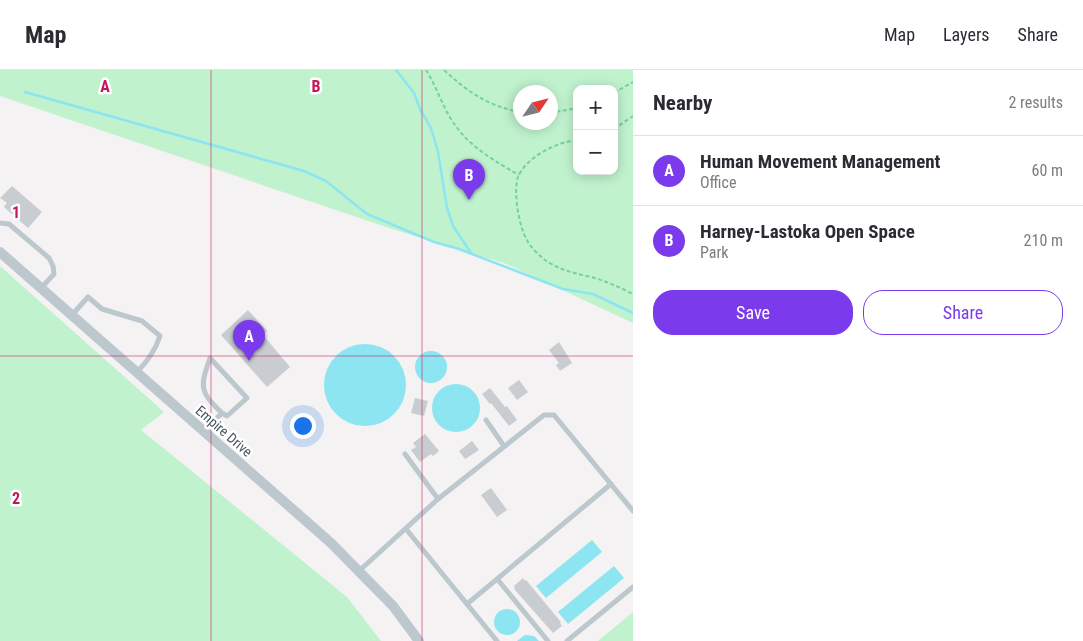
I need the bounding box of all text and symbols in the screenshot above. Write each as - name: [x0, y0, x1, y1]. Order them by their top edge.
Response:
- text: Map: [25, 21, 66, 49]
- text: Map: [884, 24, 915, 45]
- text: Layers: [943, 24, 990, 45]
- text: Share: [1018, 24, 1058, 45]
- text: A: [100, 77, 110, 96]
- text: B: [312, 77, 321, 96]
- north arrow: [513, 85, 558, 130]
- map controls: [573, 85, 618, 175]
- button: +: [573, 85, 618, 130]
- text: Nearby: [653, 91, 712, 115]
- text: 2 results: [1008, 93, 1063, 112]
- button: −: [573, 130, 618, 175]
- text: Human Movement Management: [700, 150, 940, 173]
- pin: B: [453, 159, 485, 200]
- text: A: [664, 161, 674, 180]
- text: 60 m: [1031, 161, 1063, 180]
- text: Office: [700, 173, 736, 192]
- text: 1: [12, 203, 20, 222]
- text: Harney-Lastoka Open Space: [700, 220, 915, 243]
- text: B: [665, 231, 673, 250]
- text: 210 m: [1024, 231, 1063, 250]
- text: Park: [700, 243, 729, 262]
- button: Save: [653, 290, 853, 335]
- button: Share: [863, 290, 1063, 335]
- pin: A: [233, 320, 265, 361]
- street label: Empire Drive: [193, 402, 256, 460]
- your location: [290, 413, 316, 439]
- text: 2: [12, 489, 20, 508]

